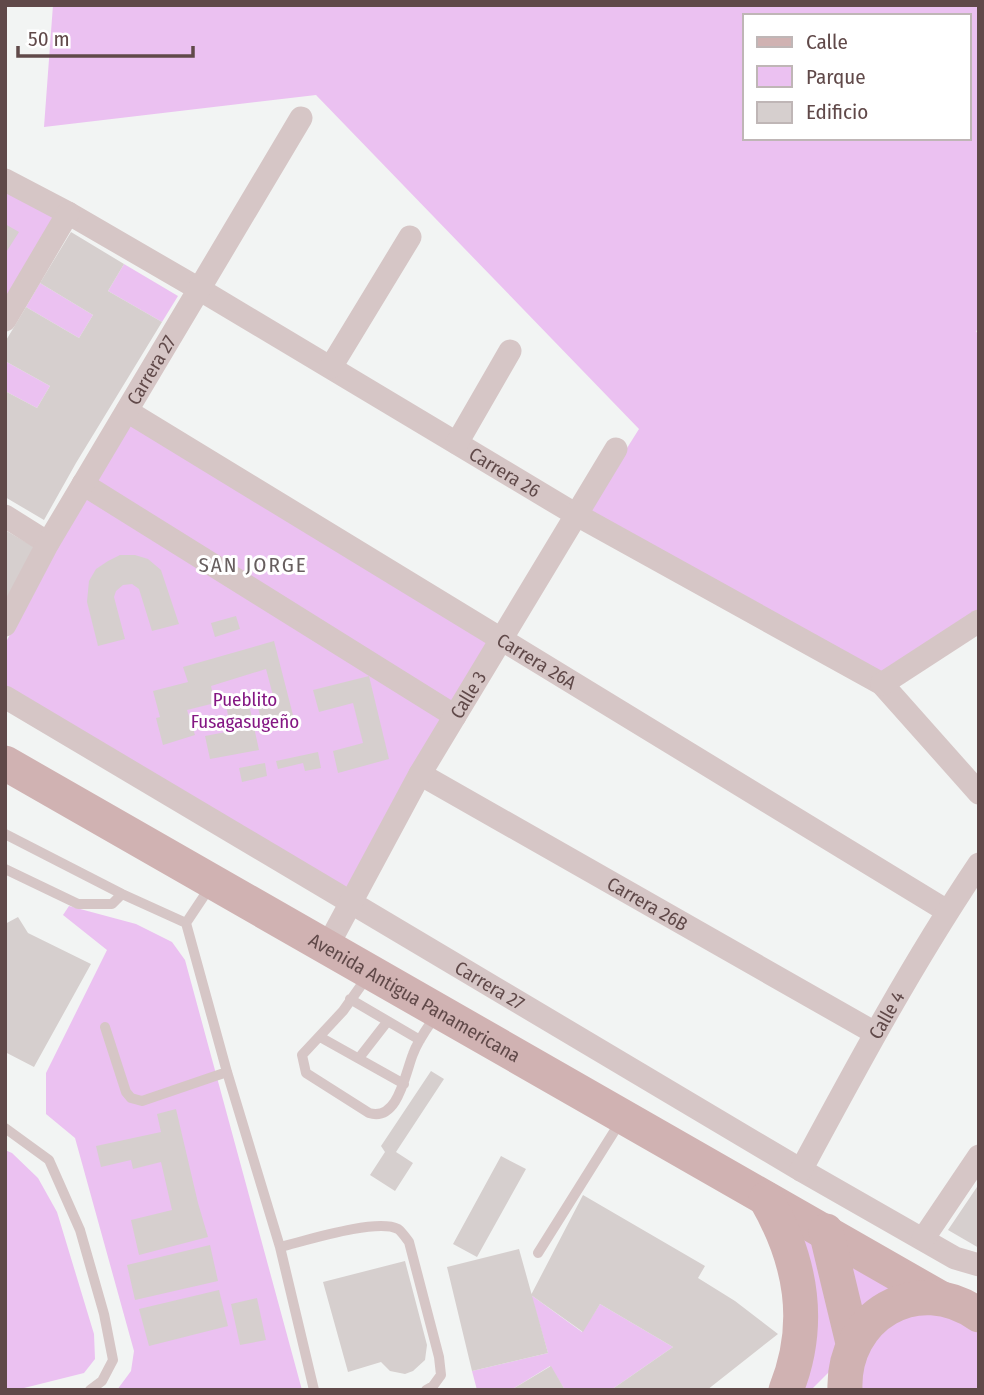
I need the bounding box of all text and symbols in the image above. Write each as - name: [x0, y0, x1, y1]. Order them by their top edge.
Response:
- scale bar: [18, 14, 192, 58]
- legend: [743, 14, 970, 140]
- text: 50 m: [28, 26, 70, 52]
- text: Calle: [806, 29, 848, 55]
- text: Parque: [806, 64, 866, 90]
- text: Edificio: [806, 99, 868, 125]
- street label: Carrera 27: [122, 331, 181, 409]
- street label: Carrera 26: [465, 442, 544, 502]
- district label: SAN JORGE: [198, 552, 308, 578]
- street label: Carrera 26A: [493, 628, 580, 694]
- street label: Calle 3: [445, 667, 491, 723]
- park label: Pueblito Fusagasugeño: [191, 688, 299, 733]
- street label: Carrera 26B: [603, 872, 692, 936]
- street label: Avenida Antigua Panamericana: [305, 928, 524, 1067]
- street label: Carrera 27: [451, 956, 529, 1015]
- street label: Calle 4: [864, 987, 909, 1043]

